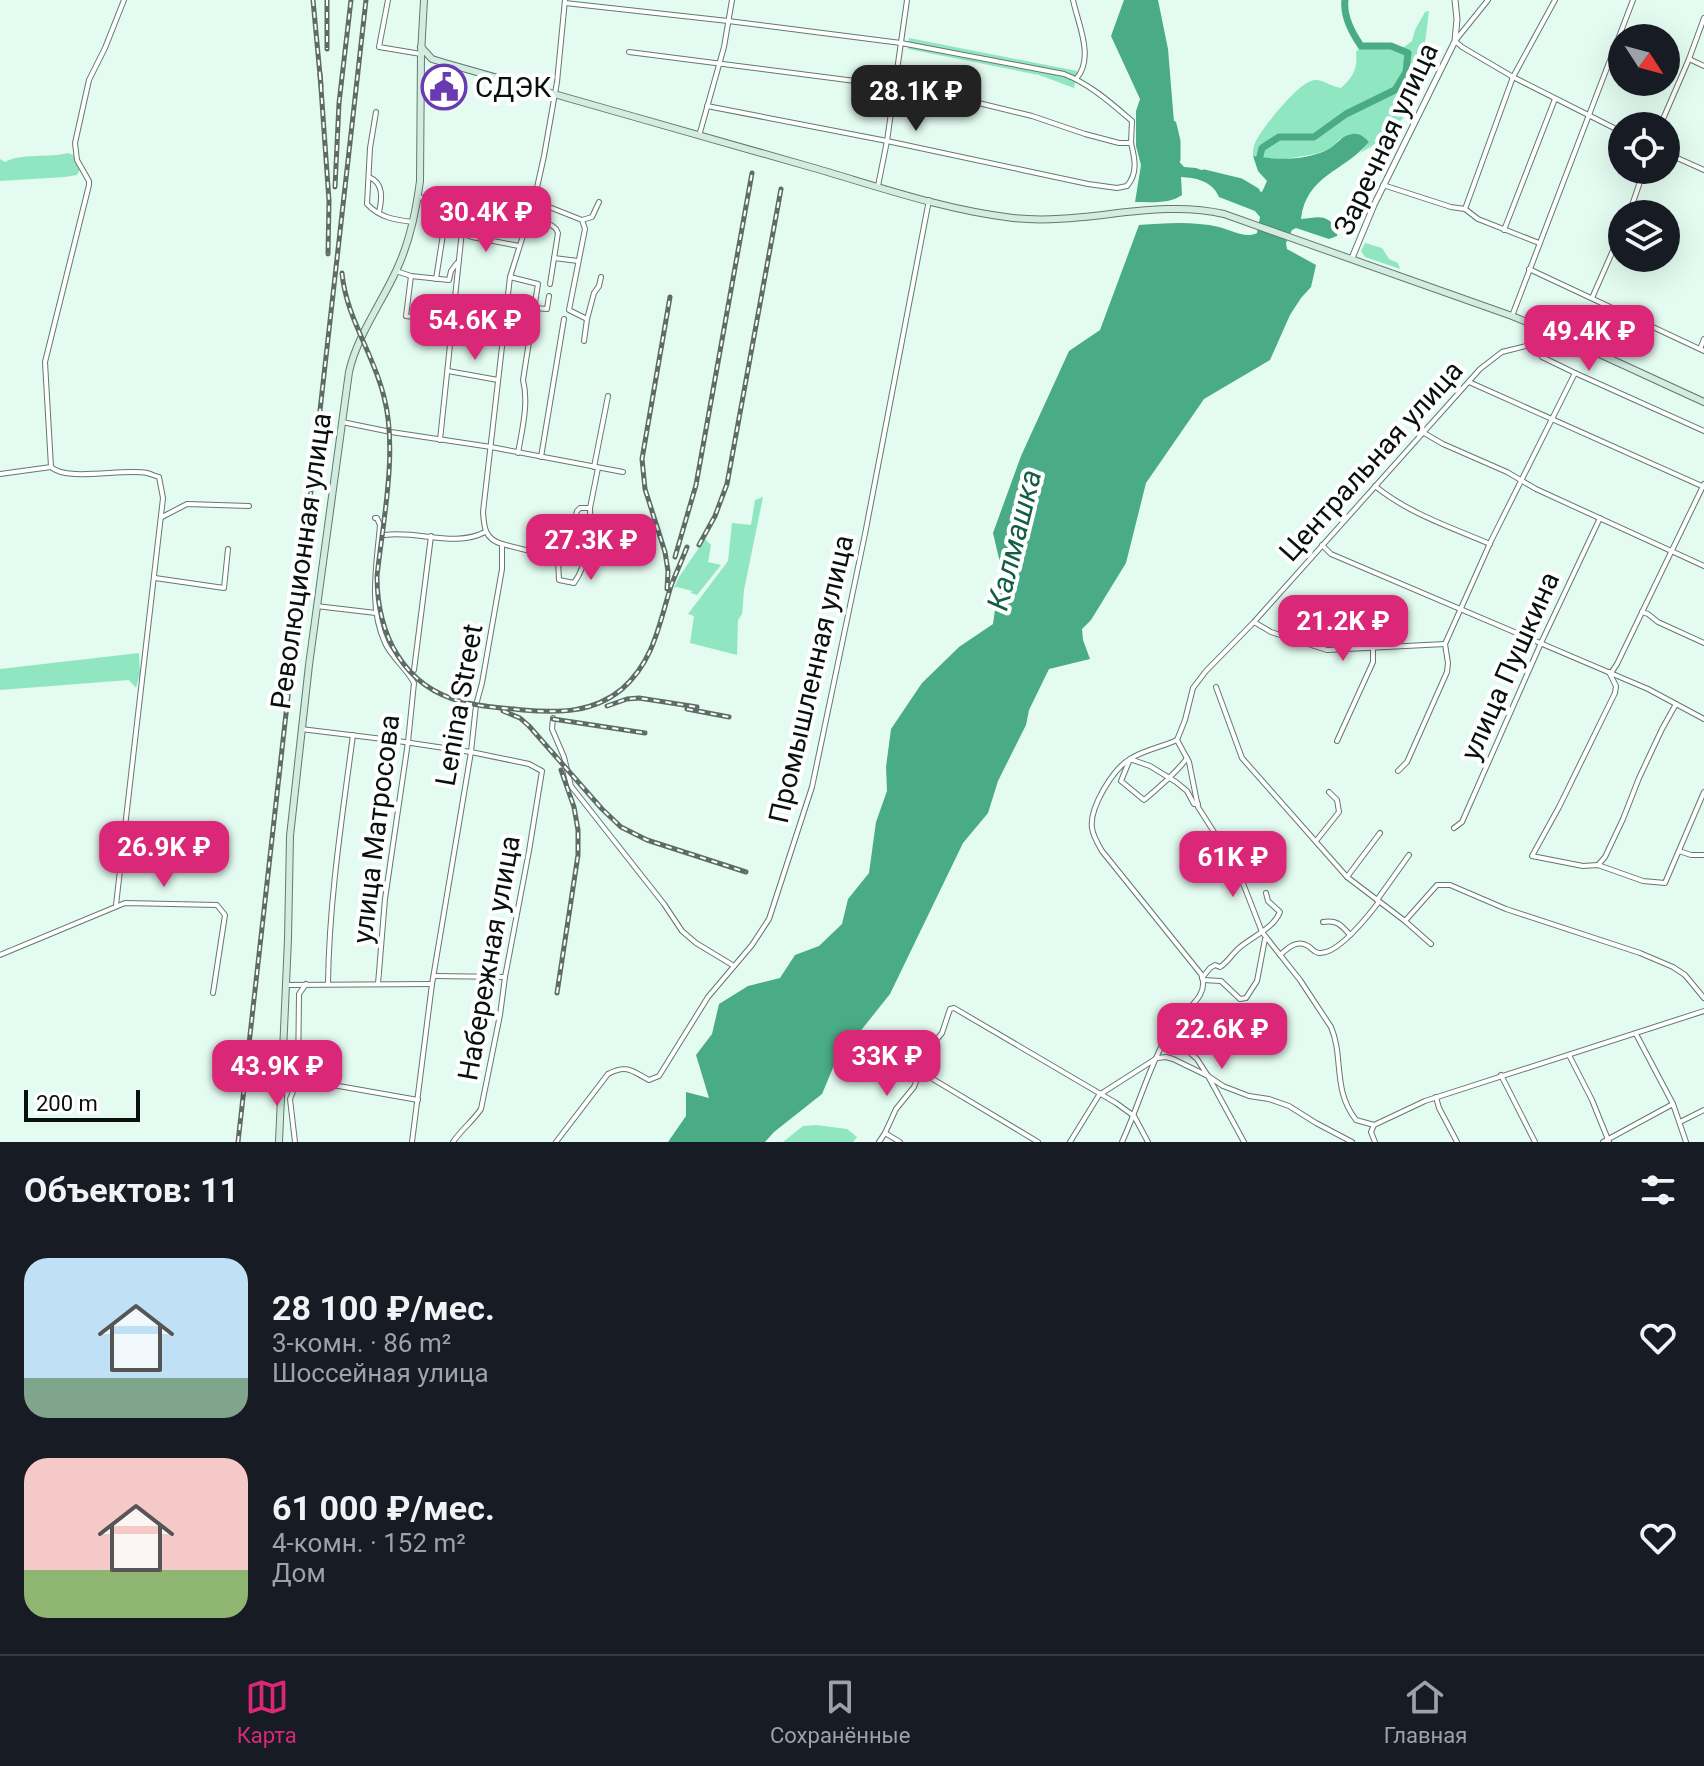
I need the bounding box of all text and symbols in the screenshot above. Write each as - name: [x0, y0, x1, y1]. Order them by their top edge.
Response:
- north arrow: [1608, 24, 1680, 96]
- map controls: [1608, 24, 1680, 272]
- street label: Заречная улица: [1327, 38, 1445, 240]
- public building icon: СДЭК: [420, 63, 468, 111]
- pin: 28.1K ₽: [842, 65, 990, 133]
- place label: СДЭК: [475, 71, 551, 104]
- text: 28.1K ₽: [869, 76, 963, 106]
- button: locate: [1608, 112, 1680, 184]
- pin: 30.4K ₽: [412, 186, 560, 254]
- text: 30.4K ₽: [439, 197, 533, 227]
- button: layers: [1608, 200, 1680, 272]
- pin: 54.6K ₽: [401, 294, 549, 362]
- text: 54.6K ₽: [428, 305, 522, 335]
- pin: 49.4K ₽: [1515, 305, 1663, 373]
- text: 49.4K ₽: [1542, 316, 1636, 346]
- street label: Центральная улица: [1272, 354, 1470, 568]
- street label: Революционная улица: [264, 411, 338, 711]
- water label: Калмашка: [980, 466, 1048, 614]
- pin: 27.3K ₽: [517, 514, 665, 582]
- text: 27.3K ₽: [544, 525, 638, 555]
- street label: Промышленная улица: [762, 532, 860, 826]
- street label: улица Пушкина: [1454, 567, 1566, 765]
- pin: 21.2K ₽: [1269, 595, 1417, 663]
- text: 21.2K ₽: [1296, 606, 1390, 636]
- street label: Lenina Street: [429, 622, 489, 788]
- street label: улица Матросова: [346, 713, 406, 945]
- pin: 26.9K ₽: [90, 821, 238, 889]
- pin: 61K ₽: [1177, 831, 1289, 899]
- text: 26.9K ₽: [117, 832, 211, 862]
- street label: Набережная улица: [451, 833, 527, 1083]
- text: 61K ₽: [1197, 842, 1269, 872]
- pin: 22.6K ₽: [1148, 1003, 1296, 1071]
- text: 22.6K ₽: [1175, 1014, 1269, 1044]
- pin: 33K ₽: [831, 1030, 943, 1098]
- pin: 43.9K ₽: [203, 1040, 351, 1108]
- text: 33K ₽: [851, 1041, 923, 1071]
- text: 43.9K ₽: [230, 1051, 324, 1081]
- scale bar: [24, 1086, 140, 1122]
- text: 200 m: [36, 1091, 98, 1116]
- icon: filters: [1636, 1168, 1680, 1212]
- text: Объектов: 11: [24, 1170, 239, 1210]
- text: 28 100 ₽/мес.: [272, 1288, 495, 1328]
- icon: home: [88, 1290, 184, 1386]
- icon: heart: [1636, 1316, 1680, 1360]
- text: 3-комн. · 86 m²: [272, 1328, 451, 1358]
- text: Шоссейная улица: [272, 1358, 489, 1388]
- text: 61 000 ₽/мес.: [272, 1488, 495, 1528]
- icon: home: [88, 1490, 184, 1586]
- icon: heart: [1636, 1516, 1680, 1560]
- text: 4-комн. · 152 m²: [272, 1528, 466, 1558]
- text: Дом: [272, 1558, 326, 1588]
- tab: Карта: [237, 1675, 297, 1748]
- tab: Сохранённые: [770, 1675, 910, 1748]
- tab: Главная: [1384, 1675, 1467, 1748]

